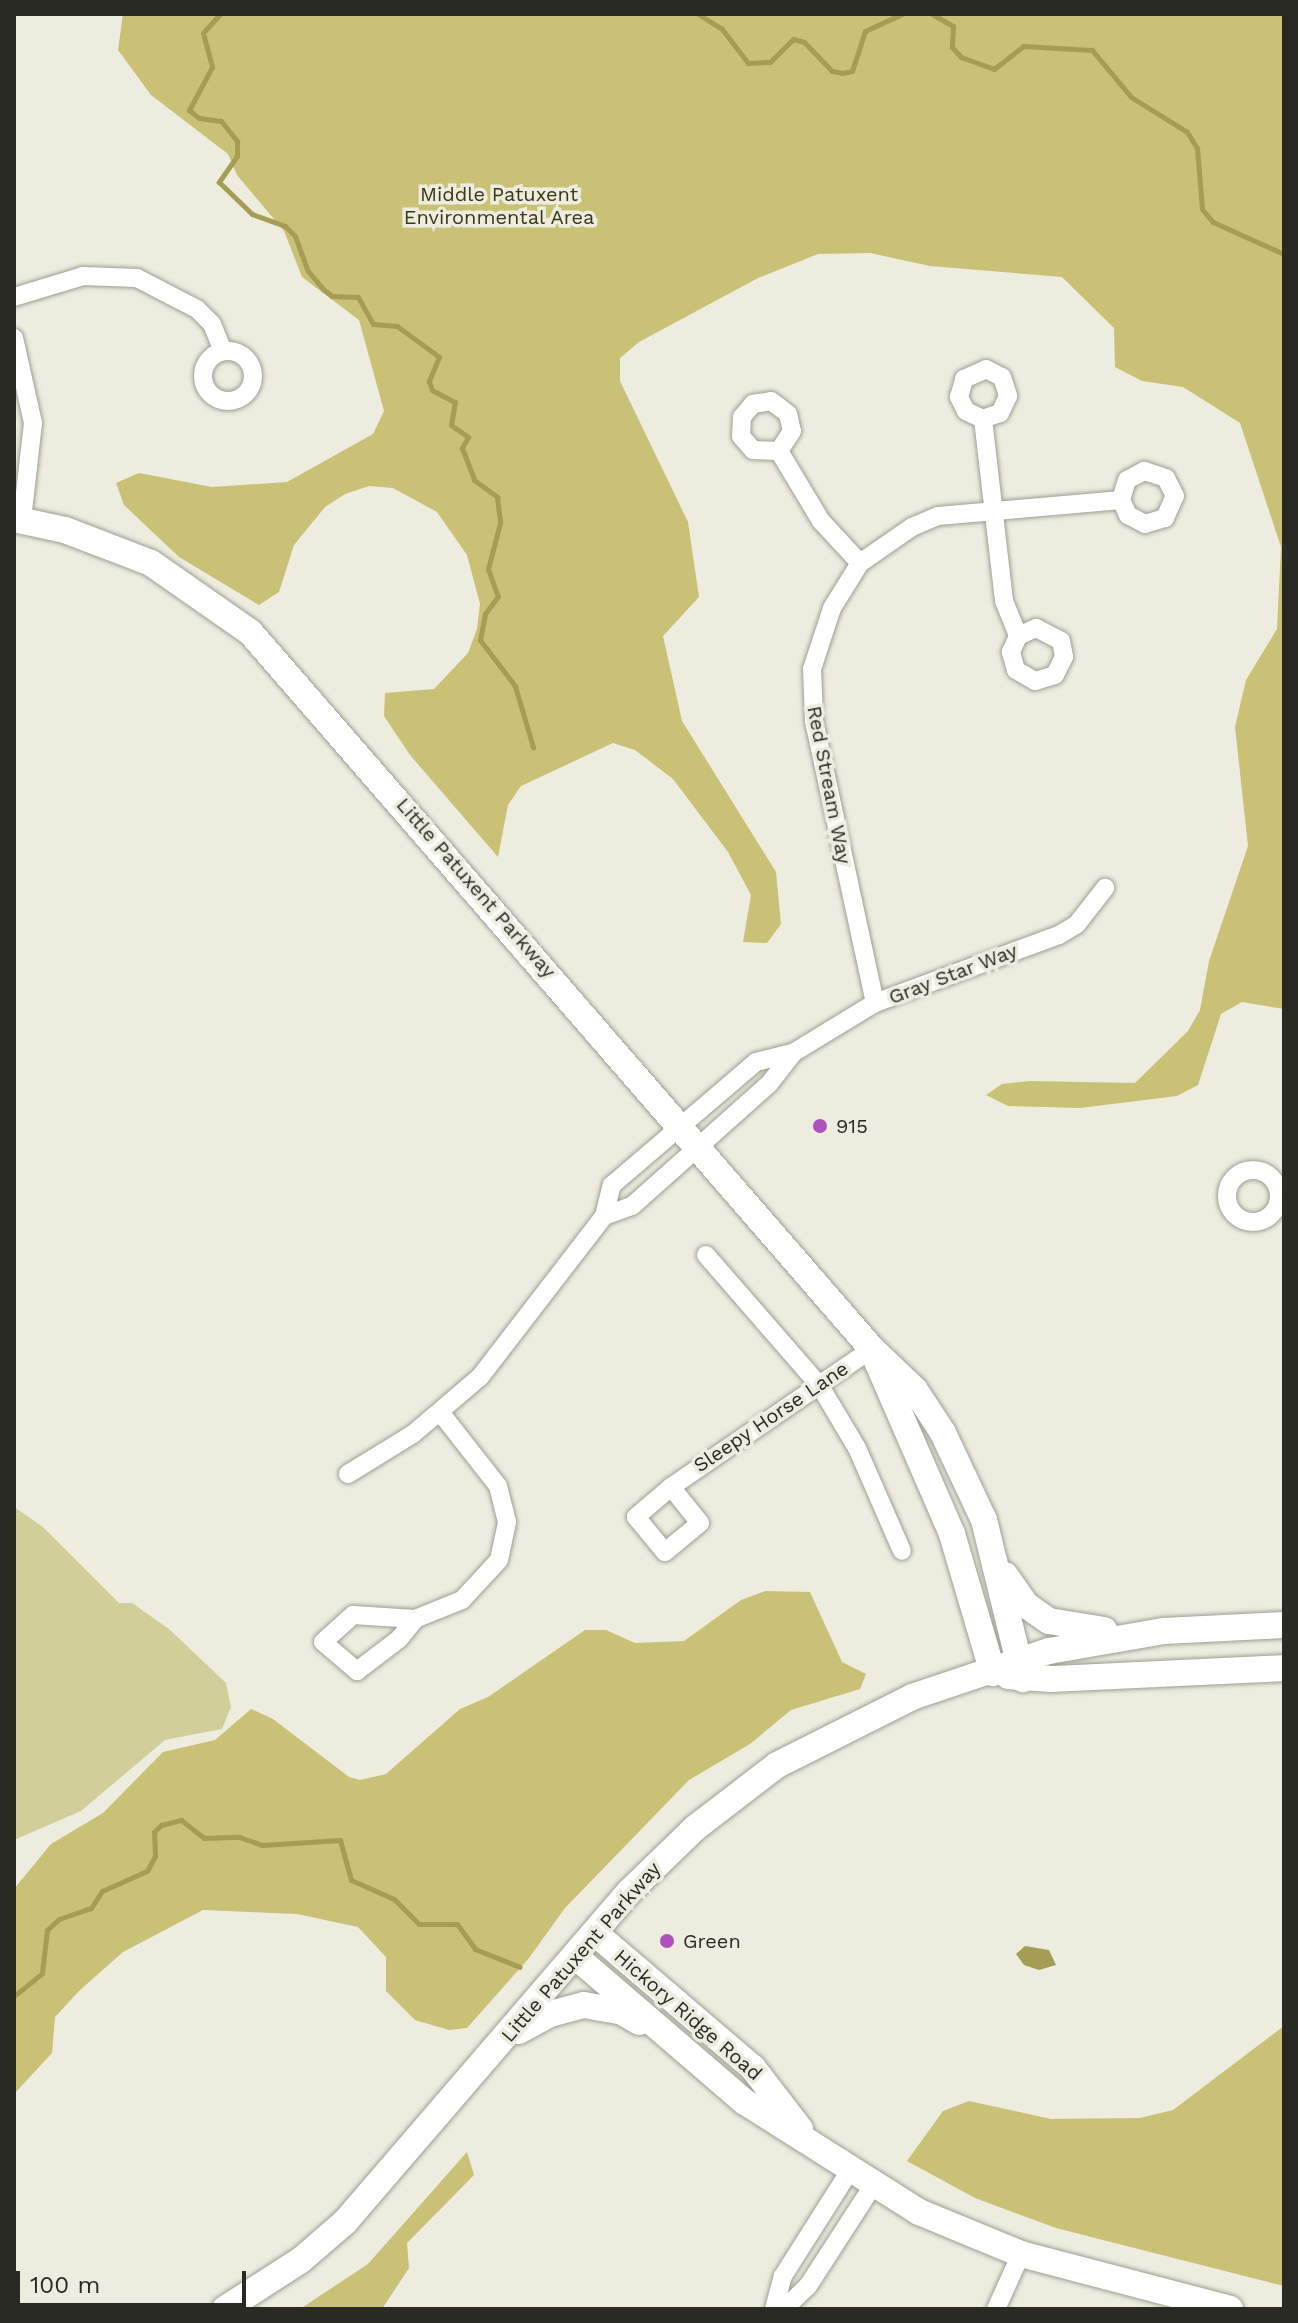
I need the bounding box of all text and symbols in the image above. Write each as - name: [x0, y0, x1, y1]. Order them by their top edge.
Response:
- park label: Middle Patuxent Environmental Area: [403, 183, 595, 230]
- street label: Red Stream Way: [802, 704, 856, 866]
- street label: Little Patuxent Parkway: [391, 793, 561, 983]
- street label: Gray Star Way: [885, 938, 1021, 1010]
- place label: 915: [836, 1114, 868, 1138]
- marker: 915: [811, 1117, 829, 1135]
- street label: Sleepy Horse Lane: [689, 1356, 853, 1478]
- street label: Little Patuxent Parkway: [496, 1857, 666, 2047]
- place label: Green: [683, 1929, 741, 1953]
- marker: Green: [658, 1932, 676, 1950]
- street label: Hickory Ridge Road: [609, 1944, 767, 2086]
- scale bar: [20, 2255, 250, 2305]
- text: 100 m: [30, 2271, 100, 2299]

